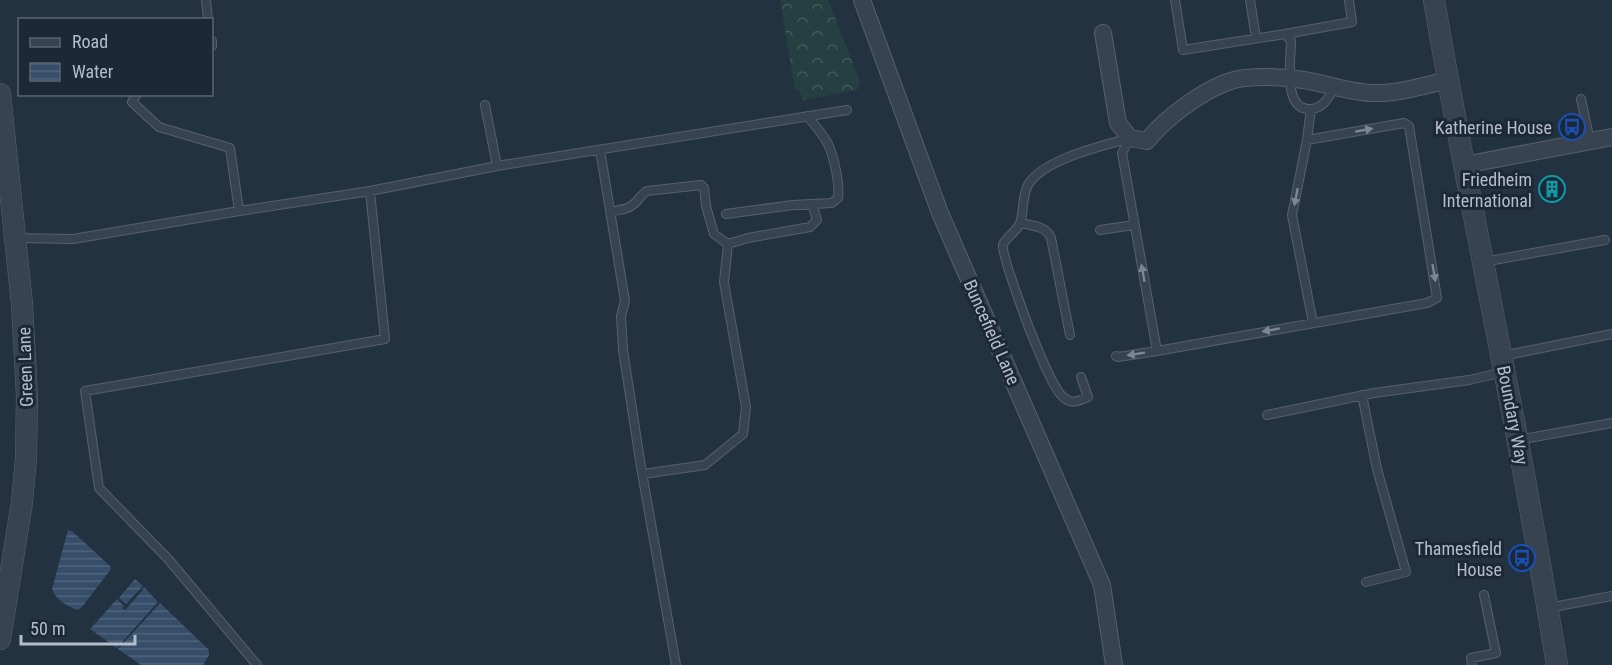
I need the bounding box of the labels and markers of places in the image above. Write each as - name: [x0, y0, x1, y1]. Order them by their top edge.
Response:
- bus stop icon: Katherine House: [1557, 112, 1587, 142]
- place label: Katherine House: [1435, 117, 1552, 138]
- place label: Friedheim International: [1442, 169, 1532, 211]
- building icon: Friedheim International: [1537, 174, 1567, 204]
- place label: Thamesfield House: [1415, 538, 1502, 580]
- bus stop icon: Thamesfield House: [1507, 543, 1537, 573]

